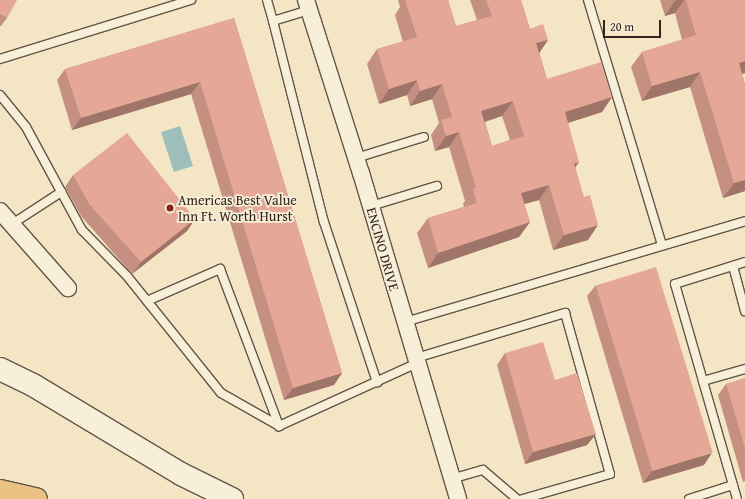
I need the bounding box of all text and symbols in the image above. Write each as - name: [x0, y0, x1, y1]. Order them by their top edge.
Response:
- scale bar: [605, 12, 663, 38]
- text: 20 m: [610, 18, 634, 35]
- place label: Americas Best Value Inn Ft. Worth Hurst: [178, 192, 297, 224]
- marker: Americas Best Value Inn Ft. Worth Hurst: [165, 203, 175, 213]
- street label: ENCINO DRIVE: [363, 205, 403, 293]

